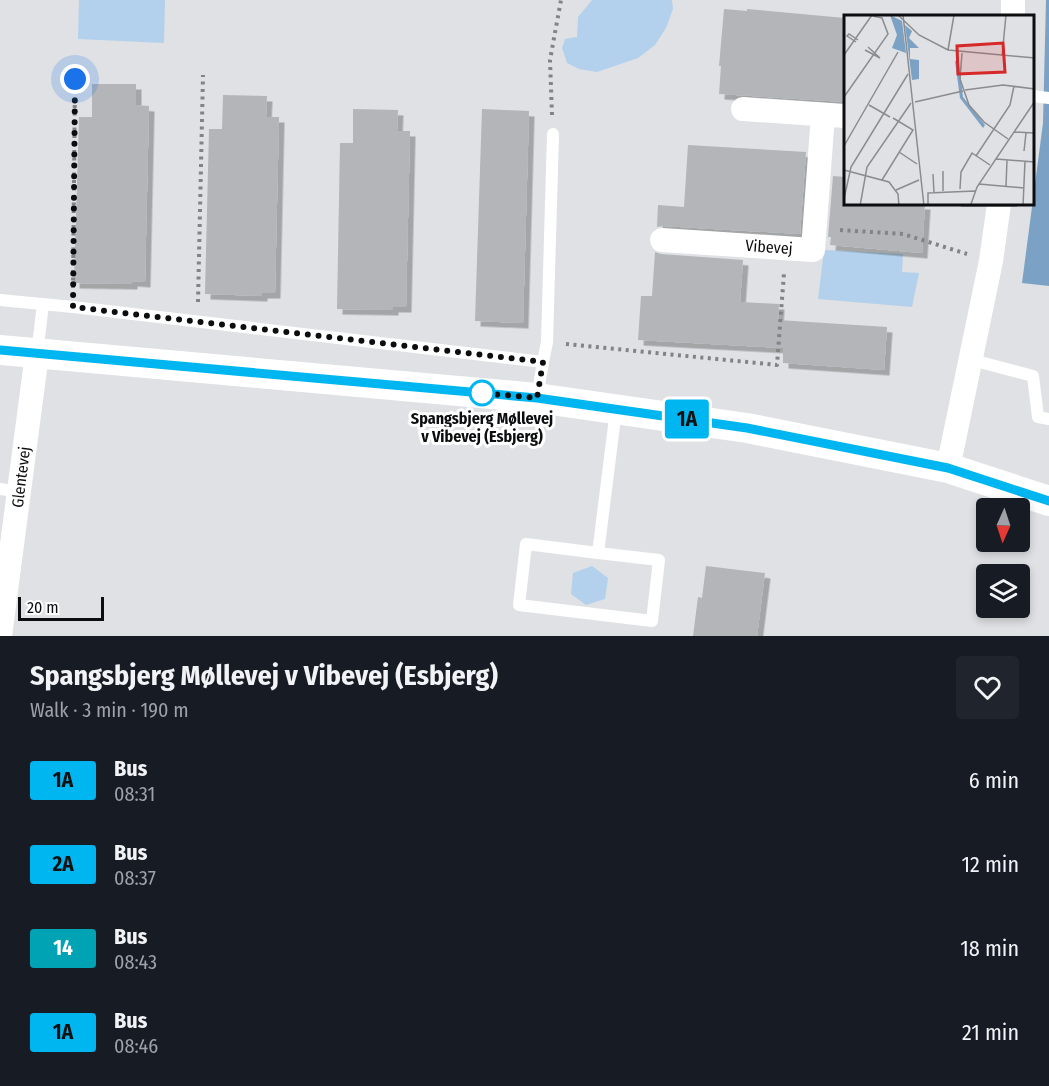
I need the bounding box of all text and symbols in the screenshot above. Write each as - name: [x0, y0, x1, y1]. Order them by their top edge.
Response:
- inset map: [844, 15, 1034, 206]
- your location: [60, 64, 90, 94]
- street label: Vibevej: [745, 236, 793, 258]
- marker: Spangsbjerg Møllevej v Vibevej (Esbjerg): [469, 380, 495, 406]
- line badge: 1A: [660, 400, 714, 438]
- text: 1A: [677, 406, 697, 432]
- place label: Spangsbjerg Møllevej v Vibevej (Esbjerg): [411, 409, 553, 446]
- street label: Glentevej: [8, 445, 34, 509]
- north arrow: [976, 498, 1030, 552]
- map controls: [976, 498, 1030, 618]
- button: layers: [976, 564, 1030, 618]
- scale bar: [18, 594, 104, 622]
- text: 20 m: [27, 598, 58, 617]
- button: heart: [956, 656, 1019, 719]
- text: Spangsbjerg Møllevej v Vibevej (Esbjerg): [30, 659, 498, 692]
- text: Walk · 3 min · 190 m: [30, 698, 189, 722]
- text: Bus: [114, 755, 147, 782]
- text: 1A: [53, 767, 73, 793]
- text: 6 min: [969, 767, 1019, 794]
- text: 08:31: [114, 782, 155, 806]
- text: Bus: [114, 839, 147, 866]
- text: 2A: [52, 851, 74, 877]
- text: 12 min: [961, 851, 1019, 878]
- text: 08:37: [114, 866, 156, 890]
- text: Bus: [114, 923, 147, 950]
- text: 14: [53, 935, 73, 961]
- text: 18 min: [960, 935, 1019, 962]
- text: 08:43: [114, 950, 157, 974]
- text: Bus: [114, 1007, 147, 1034]
- text: 1A: [53, 1019, 73, 1045]
- text: 21 min: [962, 1019, 1019, 1046]
- text: 08:46: [114, 1034, 158, 1058]

